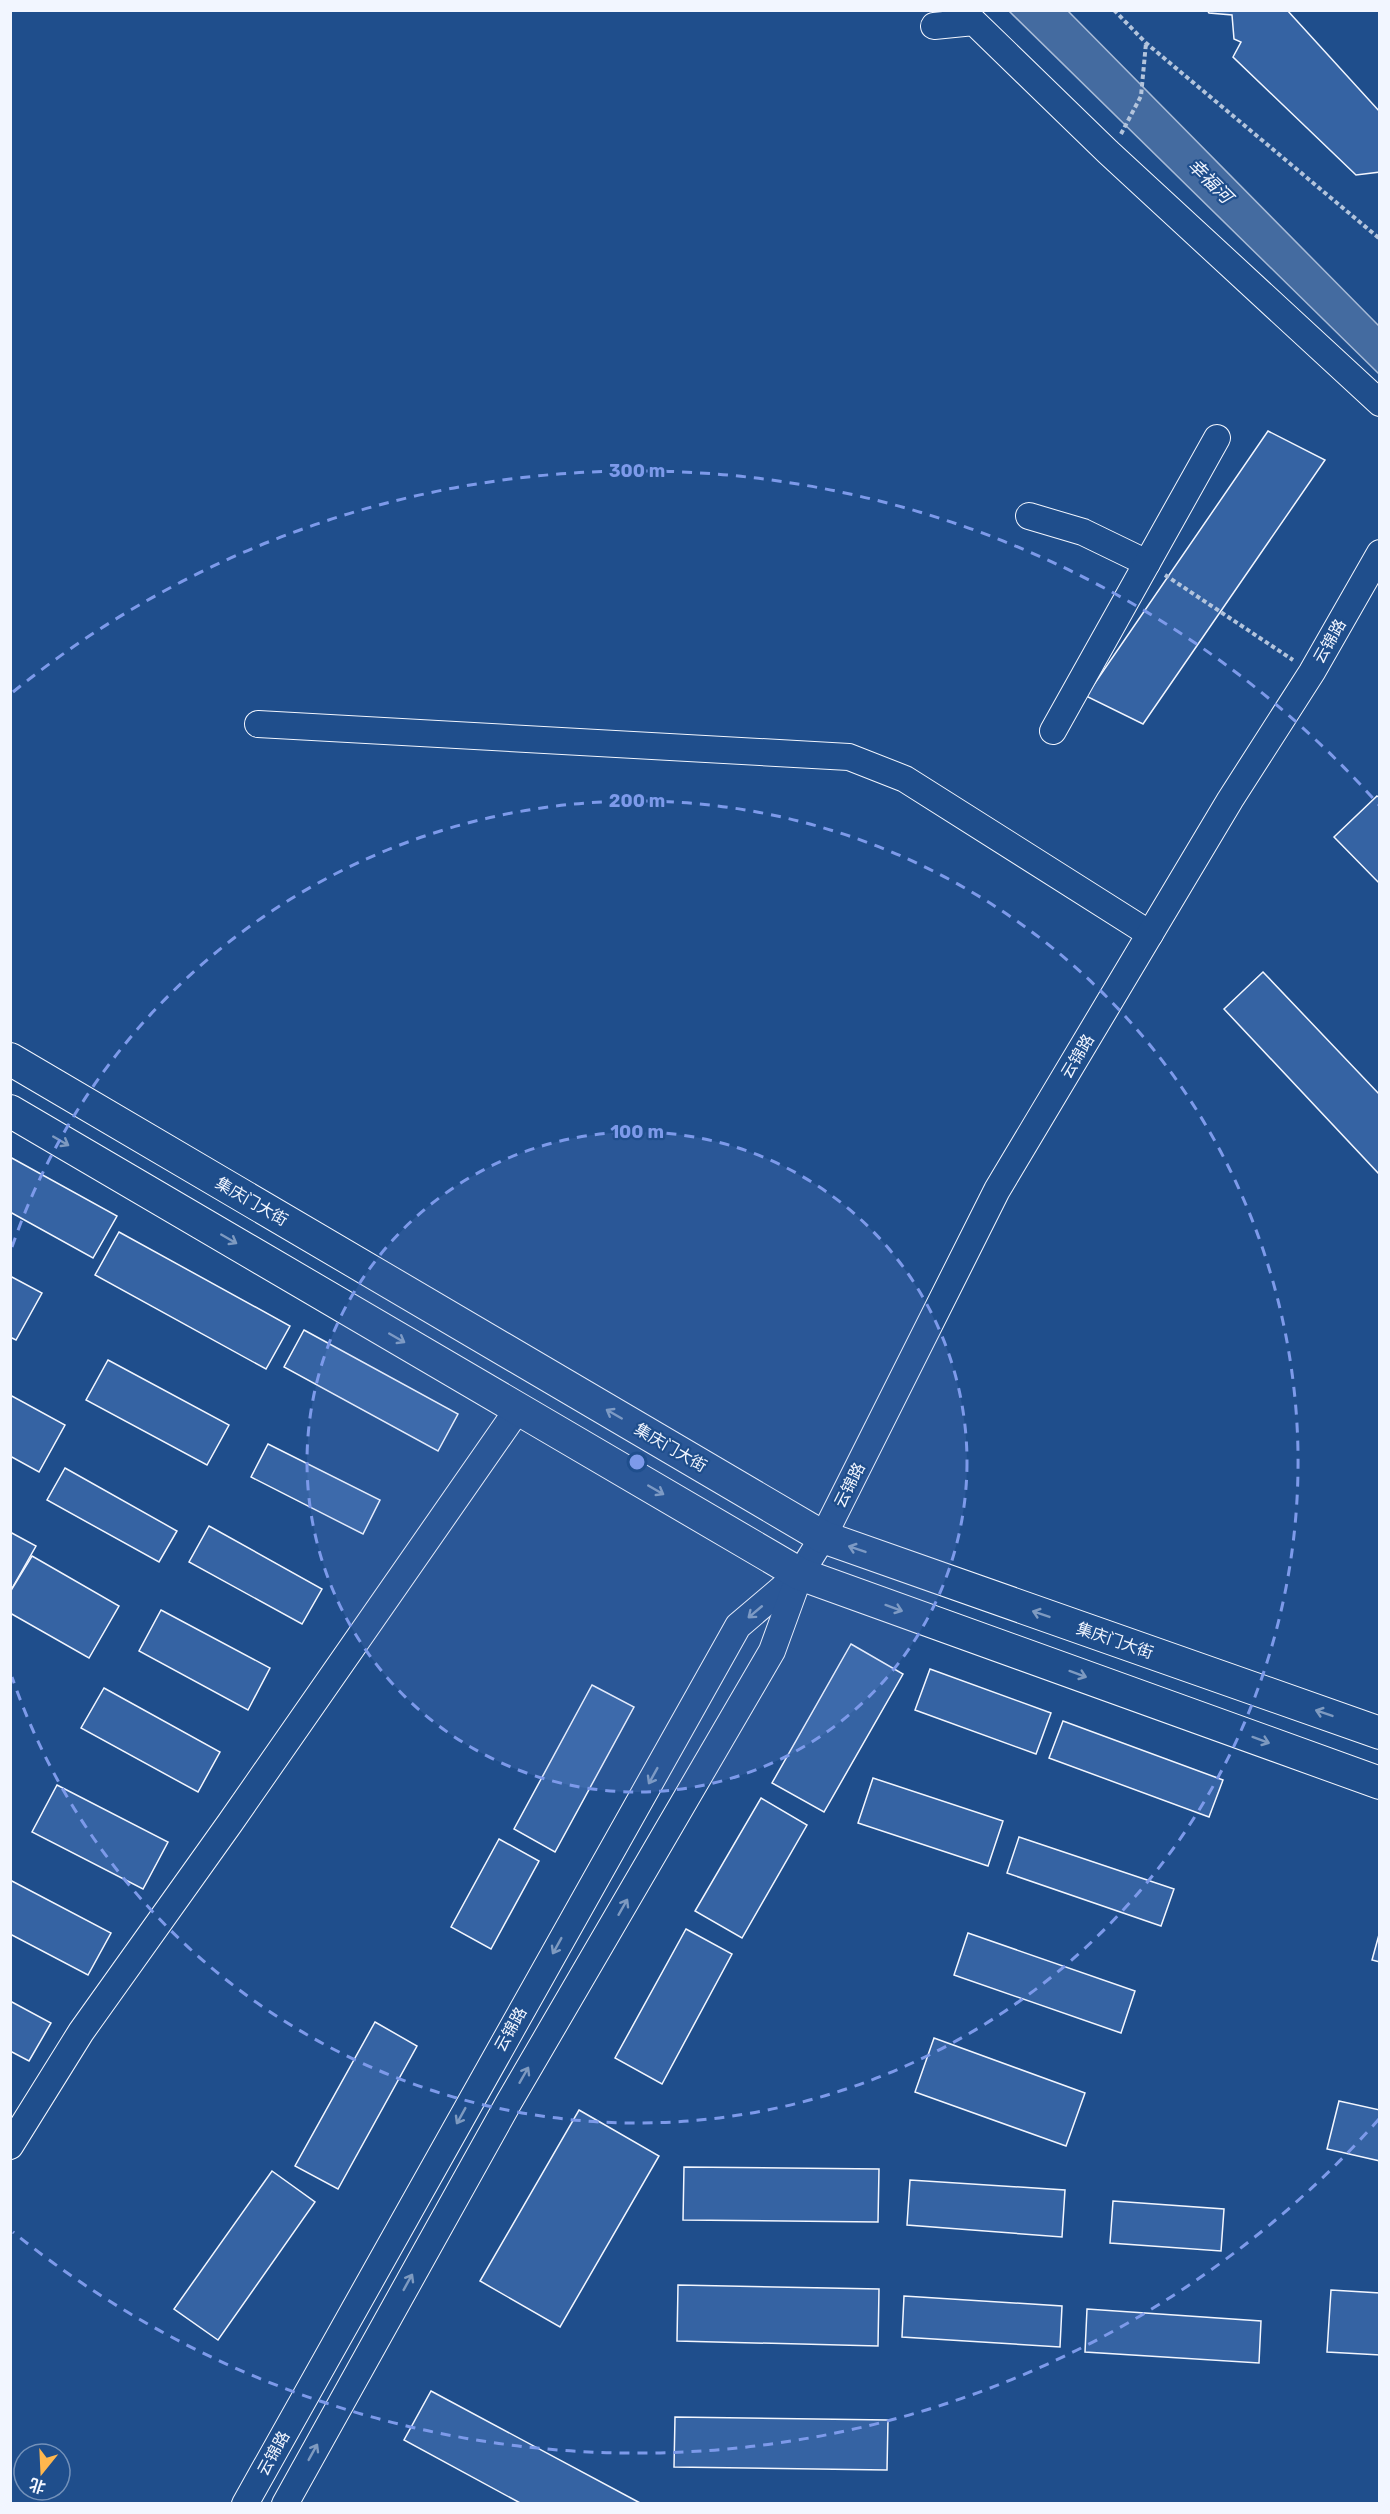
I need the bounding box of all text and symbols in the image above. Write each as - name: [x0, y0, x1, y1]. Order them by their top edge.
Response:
- water label: 幸福河: [1183, 154, 1239, 210]
- text: 300 m: [609, 460, 665, 482]
- street label: 云锦路: [1309, 616, 1350, 667]
- text: 200 m: [609, 790, 665, 812]
- street label: 云锦路: [1057, 1031, 1098, 1082]
- text: 100 m: [610, 1121, 664, 1143]
- one-way arrow: [52, 1135, 69, 1147]
- street label: 集庆门大街: [212, 1173, 291, 1230]
- one-way arrow: [220, 1234, 237, 1246]
- one-way arrow: [388, 1332, 405, 1344]
- one-way arrow: [606, 1408, 623, 1420]
- street label: 集庆门大街: [631, 1419, 710, 1476]
- centre of rings: [627, 1452, 647, 1472]
- street label: 云锦路: [830, 1460, 869, 1511]
- one-way arrow: [647, 1484, 664, 1496]
- one-way arrow: [849, 1542, 867, 1553]
- one-way arrow: [884, 1604, 903, 1615]
- one-way arrow: [747, 1605, 763, 1618]
- one-way arrow: [1032, 1607, 1051, 1618]
- street label: 集庆门大街: [1074, 1618, 1156, 1662]
- one-way arrow: [1068, 1670, 1087, 1681]
- one-way arrow: [1315, 1707, 1334, 1718]
- one-way arrow: [1251, 1736, 1270, 1747]
- one-way arrow: [647, 1767, 658, 1785]
- one-way arrow: [617, 1899, 629, 1916]
- one-way arrow: [550, 1937, 562, 1954]
- street label: 云锦路: [490, 2004, 530, 2055]
- one-way arrow: [519, 2067, 531, 2084]
- one-way arrow: [455, 2107, 467, 2124]
- one-way arrow: [403, 2274, 415, 2291]
- street label: 云锦路: [253, 2428, 293, 2479]
- north arrow: [12, 2442, 72, 2502]
- one-way arrow: [308, 2444, 320, 2461]
- text: 北: [27, 2474, 48, 2497]

